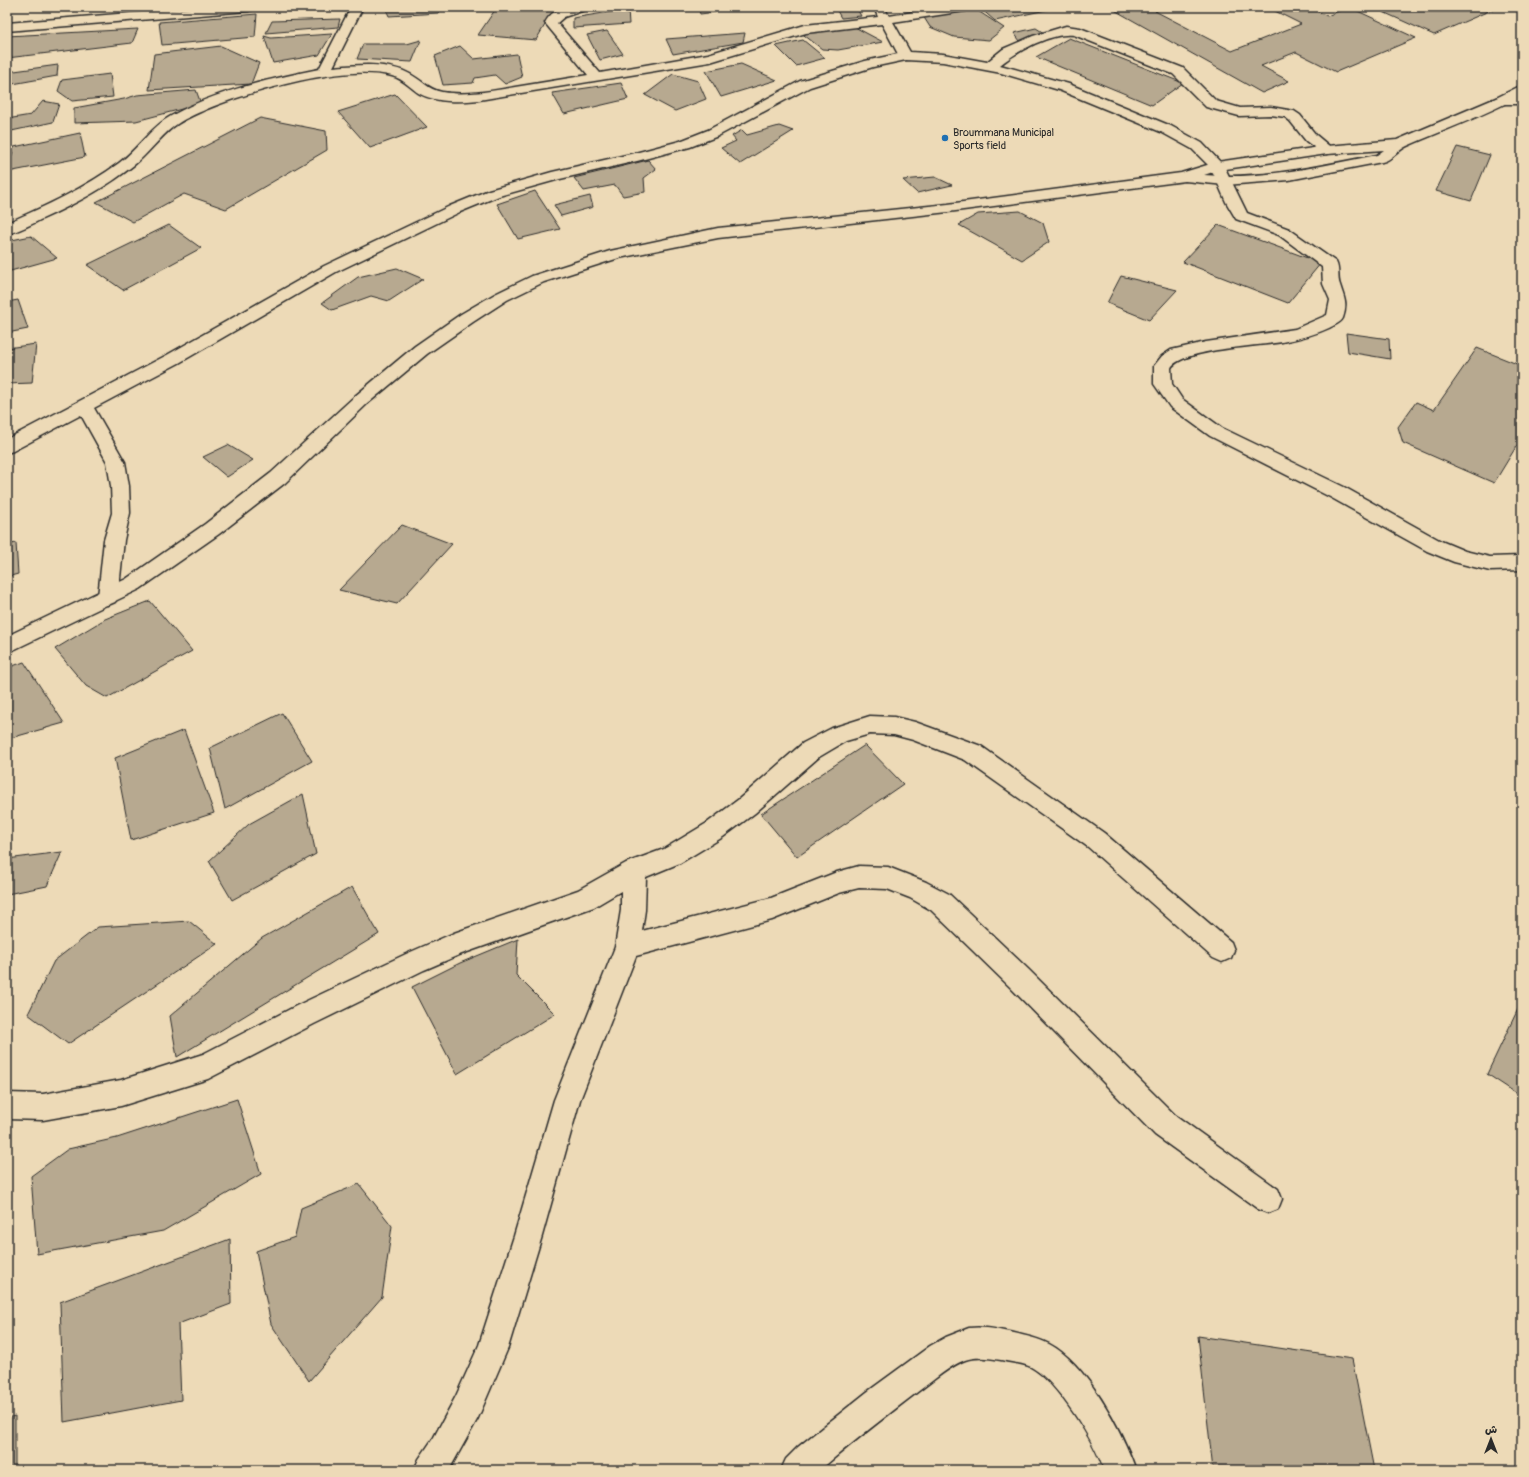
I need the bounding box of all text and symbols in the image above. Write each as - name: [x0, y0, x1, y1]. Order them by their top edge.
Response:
- place label: Broummana Municipal Sports field: [953, 126, 1054, 152]
- marker: Broummana Municipal Sports field: [940, 133, 950, 143]
- north arrow: [1471, 1419, 1511, 1459]
- text: ش: [1485, 1423, 1497, 1436]

